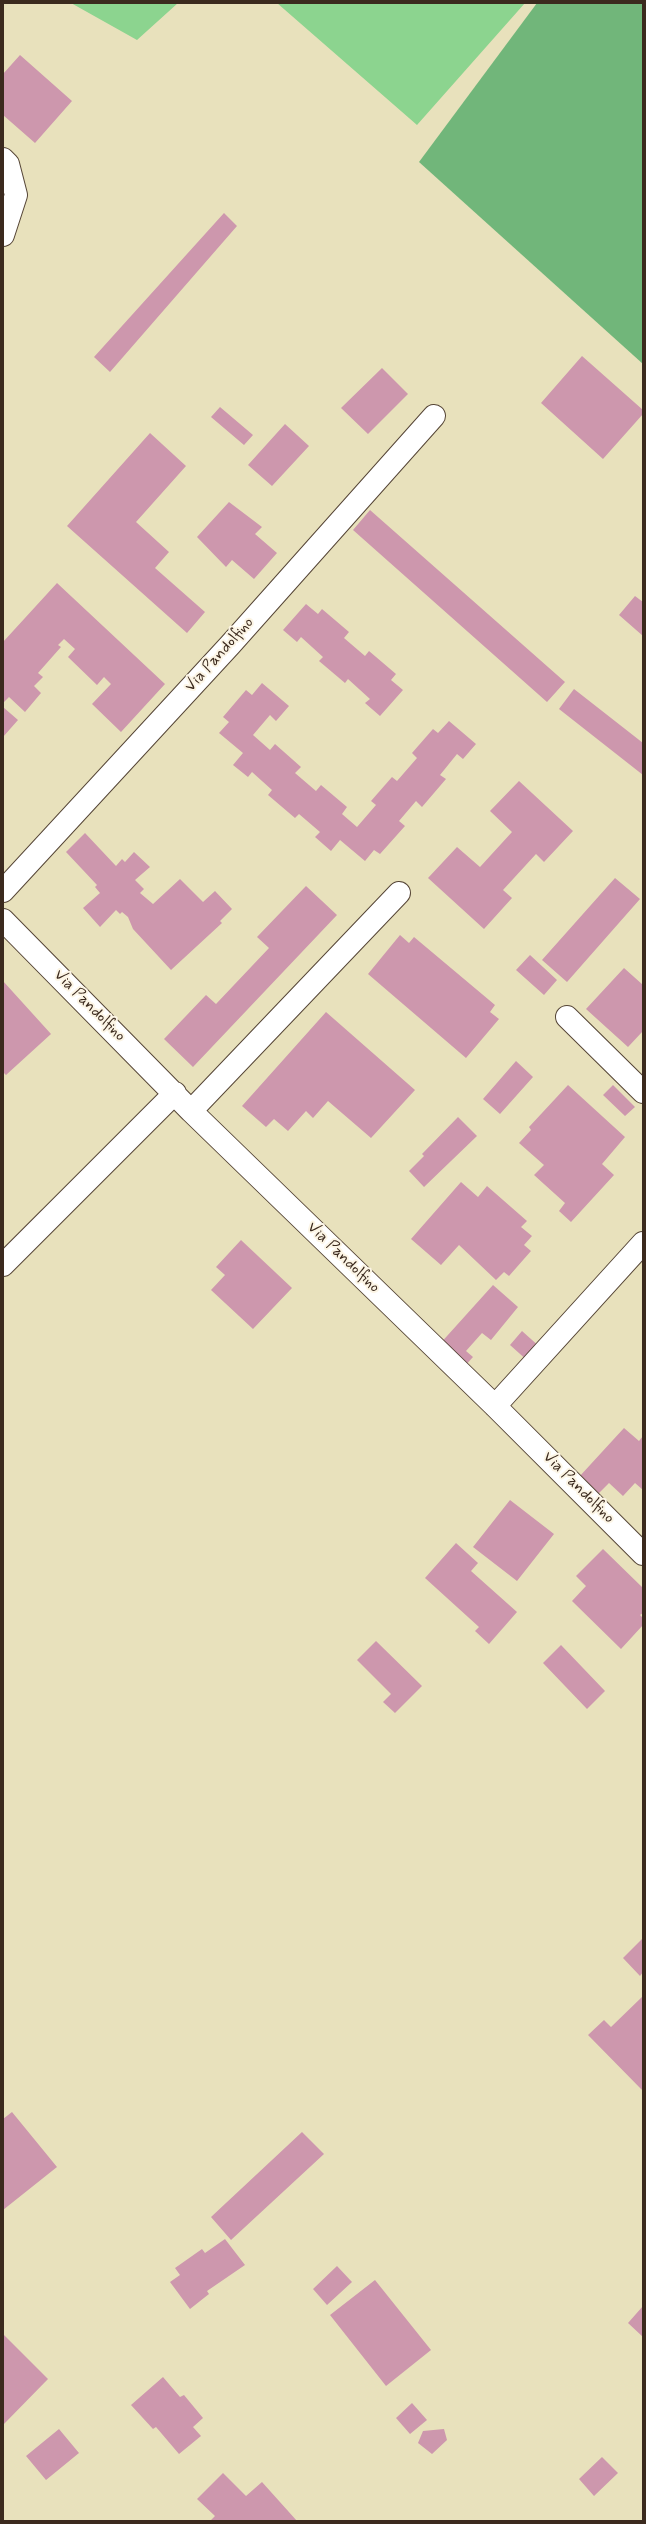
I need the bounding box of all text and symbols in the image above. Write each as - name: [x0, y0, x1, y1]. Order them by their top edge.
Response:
- street label: Via Pandolfino: [181, 614, 259, 696]
- street label: Via Pandolfino: [49, 966, 129, 1046]
- street label: Via Pandolfino: [303, 1218, 383, 1298]
- street label: Via Pandolfino: [538, 1448, 618, 1528]

